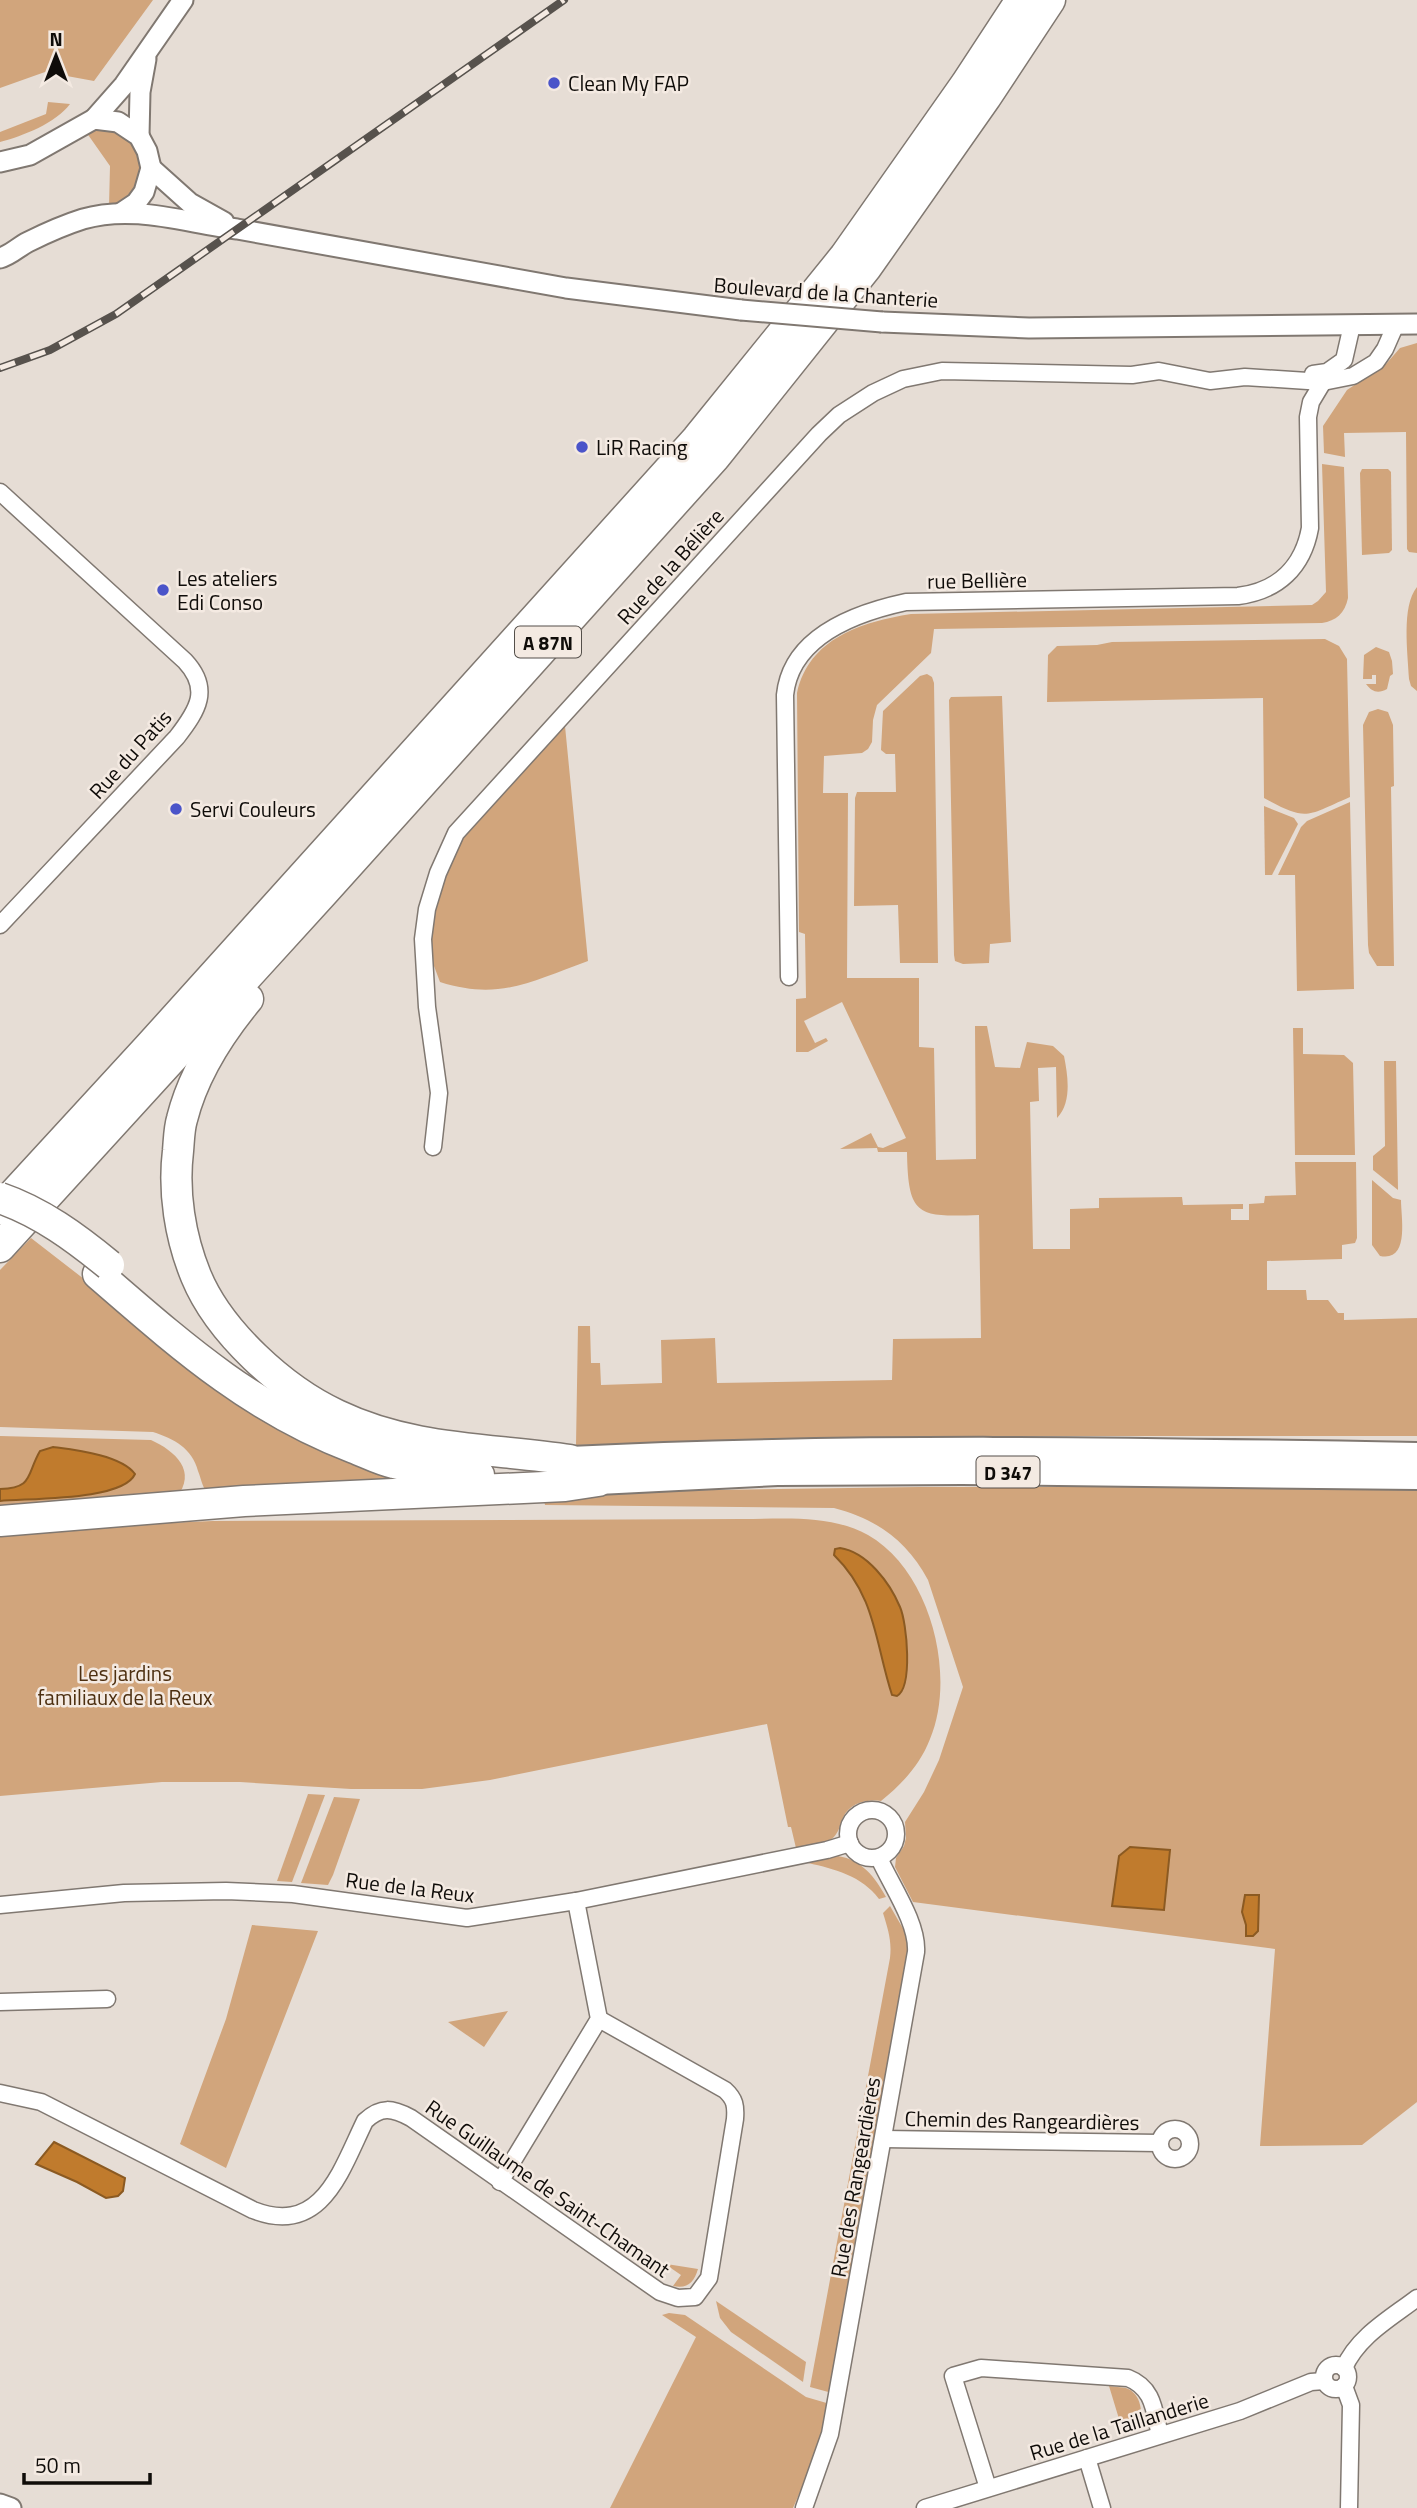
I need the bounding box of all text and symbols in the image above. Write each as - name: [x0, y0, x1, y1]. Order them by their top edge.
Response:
- north arrow: [21, 21, 91, 91]
- text: N: [49, 24, 63, 53]
- place label: Clean My FAP: [568, 67, 689, 99]
- marker: Clean My FAP: [546, 75, 562, 91]
- street label: Boulevard de la Chanterie: [713, 268, 939, 316]
- place label: LiR Racing: [596, 431, 688, 463]
- marker: LiR Racing: [574, 439, 590, 455]
- street label: Rue de la Bélière: [609, 501, 731, 631]
- place label: Les ateliers Edi Conso: [177, 562, 278, 618]
- street label: rue Bellière: [927, 563, 1027, 597]
- marker: Les ateliers Edi Conso: [155, 582, 171, 598]
- road number: A 87N: [515, 626, 581, 657]
- street label: Rue du Patis: [81, 702, 179, 806]
- place label: Servi Couleurs: [190, 793, 316, 825]
- marker: Servi Couleurs: [168, 801, 184, 817]
- road number: D 347: [976, 1456, 1040, 1488]
- park label: Les jardins familiaux de la Reux: [37, 1657, 213, 1713]
- street label: Rue de la Reux: [344, 1863, 477, 1911]
- street label: Rue des Rangeardières: [822, 2074, 888, 2280]
- street label: Rue Guillaume de Saint-Chamant: [419, 2091, 677, 2285]
- street label: Chemin des Rangeardières: [904, 2102, 1140, 2138]
- street label: Rue de la Taillanderie: [1026, 2384, 1212, 2468]
- scale bar: [24, 2442, 150, 2486]
- text: 50 m: [35, 2449, 81, 2481]

